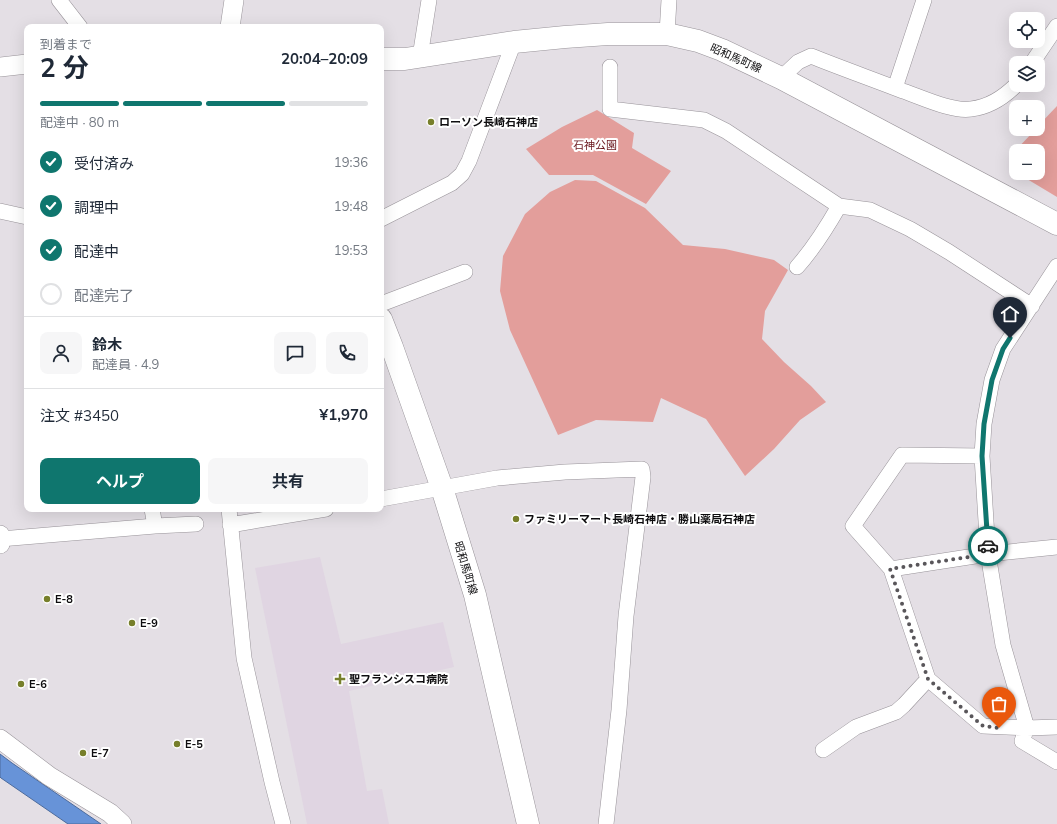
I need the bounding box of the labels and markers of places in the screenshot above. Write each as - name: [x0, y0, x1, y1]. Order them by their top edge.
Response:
- place label: ローソン長崎石神店: [439, 115, 538, 129]
- marker: ローソン長崎石神店: [426, 117, 436, 127]
- pin: [993, 297, 1027, 338]
- place label: ファミリーマート長崎石神店・勝山薬局石神店: [524, 512, 755, 526]
- marker: ファミリーマート長崎石神店・勝山薬局石神店: [511, 514, 521, 524]
- place label: E-8: [55, 592, 73, 606]
- marker: E-8: [42, 594, 52, 604]
- place label: E-9: [140, 616, 158, 630]
- marker: E-9: [127, 618, 137, 628]
- place label: 聖フランシスコ病院: [349, 672, 448, 686]
- marker: 聖フランシスコ病院: [334, 673, 346, 685]
- place label: E-6: [29, 677, 47, 691]
- marker: E-6: [16, 679, 26, 689]
- pin: [982, 687, 1016, 728]
- place label: E-5: [185, 737, 203, 751]
- marker: E-5: [172, 739, 182, 749]
- place label: E-7: [91, 746, 109, 760]
- marker: E-7: [78, 748, 88, 758]

